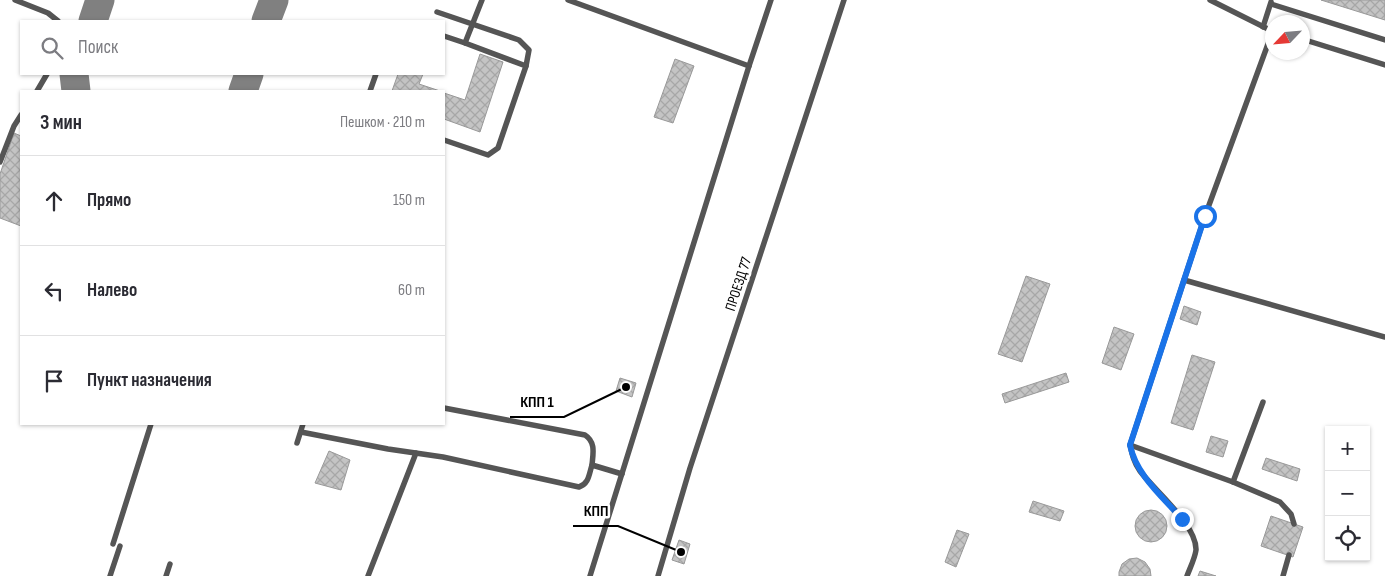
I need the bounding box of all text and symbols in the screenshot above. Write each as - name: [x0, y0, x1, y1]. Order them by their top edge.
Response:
- north arrow: [1265, 15, 1310, 60]
- search box: [20, 20, 445, 75]
- icon: search: [38, 34, 66, 62]
- text: Поиск: [78, 36, 118, 59]
- text: 3 мин: [40, 110, 82, 135]
- text: Пешком · 210 m: [340, 113, 425, 132]
- icon: ahead: [40, 187, 68, 215]
- text: Прямо: [87, 189, 131, 212]
- text: 150 m: [393, 191, 425, 210]
- route start: [1194, 205, 1217, 228]
- street label: ПРОЕЗД 77: [721, 255, 756, 314]
- icon: left: [40, 277, 68, 305]
- text: Налево: [87, 279, 137, 302]
- text: 60 m: [398, 281, 425, 300]
- icon: arrive: [40, 367, 68, 395]
- text: Пункт назначения: [87, 369, 212, 392]
- callout: КПП 1: [510, 386, 564, 417]
- text: КПП 1: [520, 393, 554, 412]
- map controls: [1325, 426, 1370, 561]
- button: +: [1325, 426, 1370, 471]
- button: −: [1325, 471, 1370, 516]
- callout: КПП: [573, 495, 618, 526]
- text: КПП: [584, 502, 608, 521]
- route end: [1171, 508, 1194, 531]
- button: locate: [1325, 516, 1370, 561]

